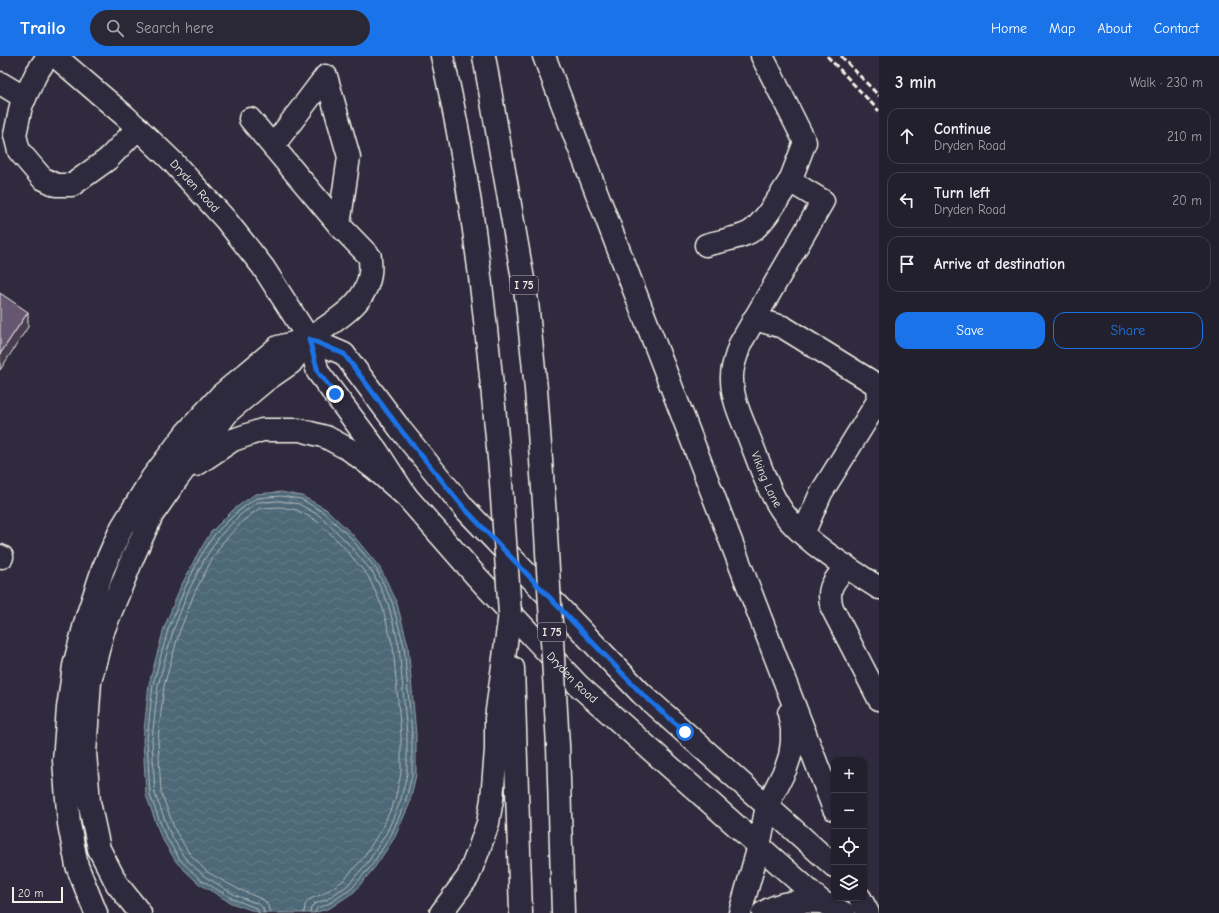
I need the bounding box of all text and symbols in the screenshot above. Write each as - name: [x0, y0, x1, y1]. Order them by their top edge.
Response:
- search box: [90, 10, 370, 46]
- text: Trailo: [20, 17, 66, 39]
- icon: search: [104, 17, 126, 39]
- text: Search here: [136, 19, 214, 37]
- text: Home: [991, 20, 1027, 37]
- text: Map: [1049, 20, 1075, 37]
- text: About: [1097, 20, 1132, 37]
- text: Contact: [1154, 20, 1199, 37]
- text: 3 min: [895, 73, 936, 92]
- text: Walk · 230 m: [1129, 75, 1203, 90]
- text: Continue: [934, 120, 991, 138]
- icon: ahead: [896, 125, 918, 147]
- text: 210 m: [1167, 129, 1202, 144]
- text: Dryden Road: [934, 138, 1006, 153]
- street label: Dryden Road: [167, 157, 222, 215]
- text: Turn left: [934, 184, 990, 202]
- icon: left: [896, 189, 918, 211]
- text: 20 m: [1172, 193, 1202, 208]
- text: Dryden Road: [934, 202, 1006, 217]
- icon: arrive: [896, 253, 918, 275]
- text: Arrive at destination: [934, 255, 1065, 273]
- road number: I 75: [510, 276, 538, 294]
- button: Save: [895, 312, 1045, 349]
- button: Share: [1053, 312, 1203, 349]
- route end: [326, 385, 344, 403]
- street label: Viking Lane: [748, 449, 785, 510]
- road number: I 75: [538, 623, 566, 641]
- street label: Dryden Road: [544, 649, 600, 706]
- route start: [676, 723, 694, 741]
- map controls: [831, 757, 867, 901]
- button: +: [831, 757, 867, 793]
- button: −: [831, 793, 867, 829]
- button: locate: [831, 829, 867, 865]
- button: layers: [831, 865, 867, 901]
- scale bar: [12, 885, 63, 904]
- text: 20 m: [18, 887, 43, 900]

